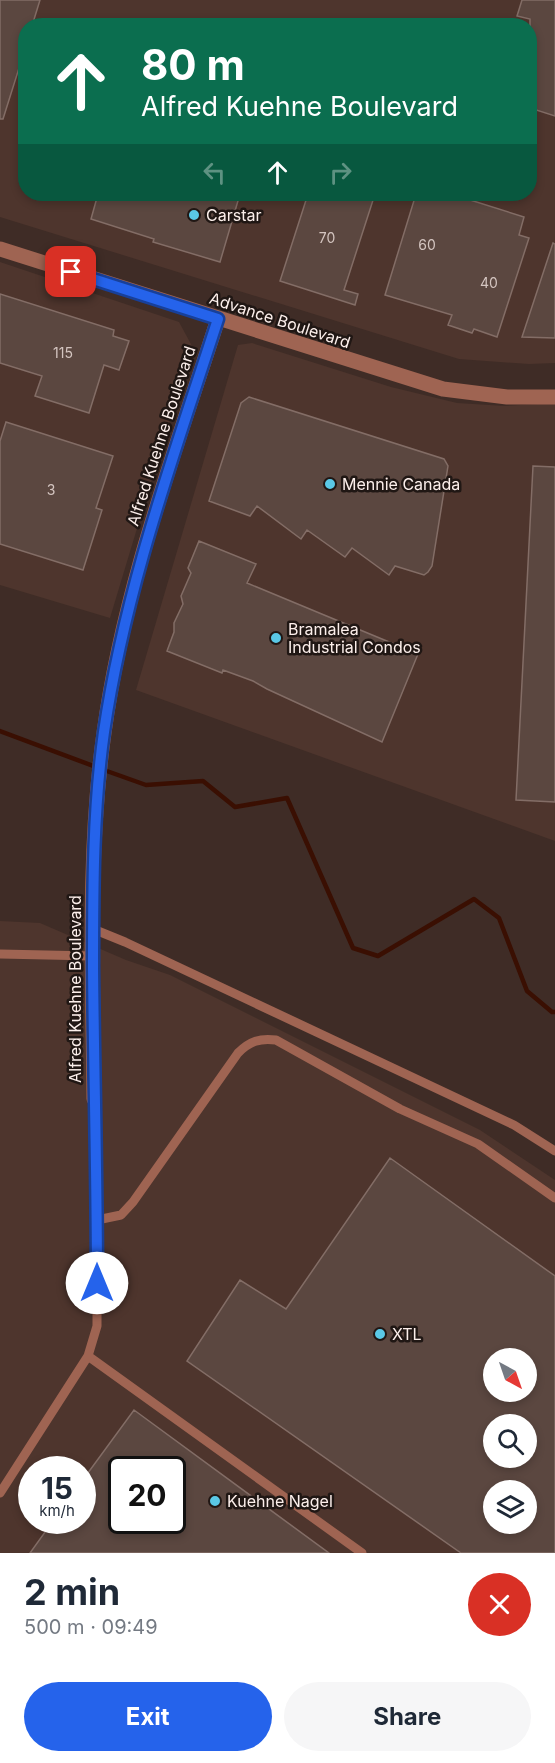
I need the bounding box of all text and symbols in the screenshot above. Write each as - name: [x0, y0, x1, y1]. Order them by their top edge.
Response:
- text: 80 m: [141, 39, 245, 90]
- icon: ahead: [42, 42, 120, 120]
- text: Alfred Kuehne Boulevard: [141, 90, 458, 123]
- icon: left: [198, 156, 231, 189]
- icon: ahead: [261, 156, 294, 189]
- icon: right: [324, 156, 357, 189]
- place label: Carstar: [206, 205, 261, 225]
- marker: Carstar: [187, 208, 201, 222]
- house number: 70: [319, 229, 335, 246]
- house number: 60: [418, 236, 436, 253]
- pin: [45, 246, 96, 297]
- icon: arrive: [54, 255, 87, 288]
- house number: 40: [480, 274, 498, 291]
- street label: Advance Boulevard: [207, 288, 353, 352]
- house number: 115: [53, 344, 73, 361]
- street label: Alfred Kuehne Boulevard: [122, 344, 200, 528]
- place label: Mennie Canada: [342, 474, 460, 494]
- marker: Mennie Canada: [323, 477, 337, 491]
- house number: 3: [47, 481, 55, 498]
- place label: Bramalea Industrial Condos: [288, 619, 421, 657]
- marker: Bramalea Industrial Condos: [269, 631, 283, 645]
- street label: Alfred Kuehne Boulevard: [65, 895, 85, 1083]
- position arrow: [65, 1251, 129, 1315]
- place label: XTL: [392, 1324, 422, 1344]
- marker: XTL: [373, 1327, 387, 1341]
- north arrow: [483, 1348, 537, 1402]
- map controls: [483, 1348, 537, 1534]
- button: search: [483, 1414, 537, 1468]
- speed limit sign: 20: [108, 1456, 186, 1534]
- text: 15: [41, 1470, 73, 1506]
- button: layers: [483, 1480, 537, 1534]
- place label: Kuehne Nagel: [227, 1491, 333, 1511]
- marker: Kuehne Nagel: [208, 1494, 222, 1508]
- text: km/h: [39, 1501, 75, 1520]
- text: 2 min: [24, 1570, 120, 1614]
- button: close: [468, 1573, 531, 1636]
- text: 500 m · 09:49: [24, 1615, 158, 1639]
- button: Exit: [24, 1682, 272, 1751]
- button: Share: [284, 1682, 531, 1751]

